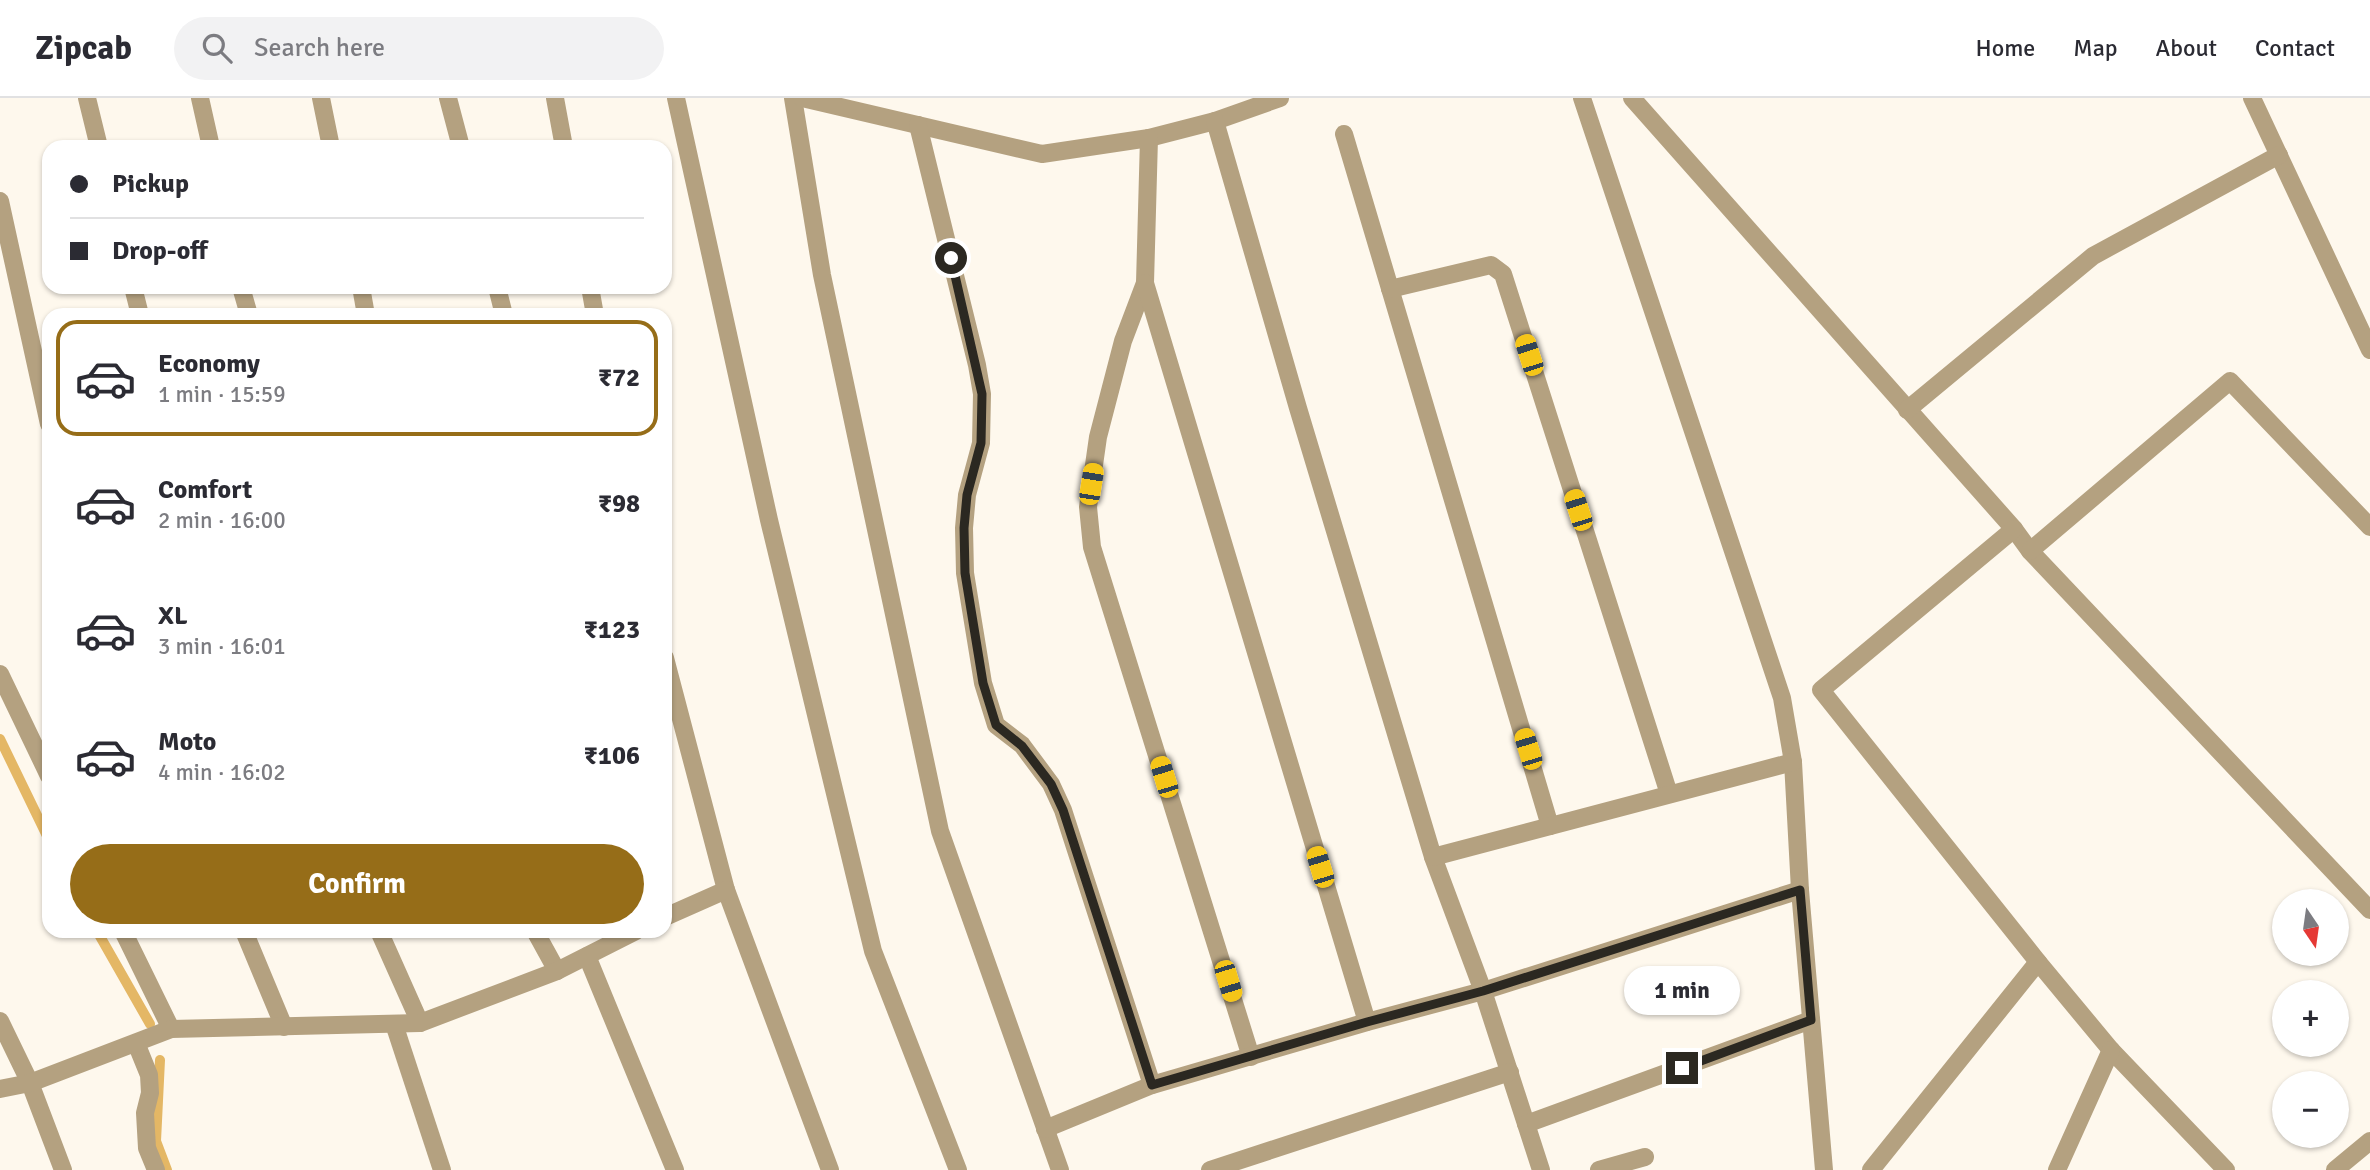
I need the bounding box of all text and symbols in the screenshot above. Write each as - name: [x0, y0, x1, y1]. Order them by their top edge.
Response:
- search box: [174, 17, 664, 80]
- text: Zipcab: [35, 28, 132, 69]
- icon: search: [198, 29, 236, 67]
- text: Search here: [254, 32, 385, 64]
- text: Home: [1975, 33, 2035, 63]
- text: Map: [2073, 33, 2118, 63]
- text: About: [2156, 33, 2217, 63]
- text: Contact: [2255, 33, 2335, 63]
- text: Pickup: [112, 168, 189, 200]
- text: Drop-off: [112, 235, 208, 267]
- route start: [935, 242, 967, 274]
- car: [1513, 332, 1546, 378]
- icon: car: [74, 347, 137, 410]
- text: Economy: [158, 348, 260, 380]
- text: ₹72: [598, 362, 640, 394]
- text: 1 min · 15:59: [158, 380, 286, 409]
- car: [1078, 462, 1105, 506]
- icon: car: [74, 473, 137, 536]
- text: Comfort: [158, 474, 252, 506]
- car: [1562, 487, 1595, 533]
- text: ₹98: [598, 488, 640, 520]
- text: 2 min · 16:00: [158, 506, 286, 535]
- icon: car: [74, 599, 137, 662]
- text: XL: [158, 600, 188, 632]
- text: ₹123: [584, 614, 640, 646]
- text: 3 min · 16:01: [158, 632, 286, 661]
- icon: car: [74, 725, 137, 788]
- text: Moto: [158, 726, 216, 758]
- car: [1512, 726, 1545, 772]
- text: ₹106: [584, 740, 640, 772]
- car: [1148, 754, 1181, 800]
- text: 4 min · 16:02: [158, 758, 286, 787]
- button: Confirm: [70, 844, 644, 924]
- car: [1304, 844, 1337, 890]
- north arrow: [2272, 889, 2348, 966]
- map controls: [2272, 889, 2349, 1148]
- car: [1212, 958, 1245, 1004]
- callout: 1 min: [1624, 967, 1740, 1016]
- text: 1 min: [1654, 976, 1710, 1005]
- button: +: [2272, 980, 2349, 1057]
- route end: [1666, 1052, 1698, 1084]
- button: −: [2272, 1071, 2349, 1148]

